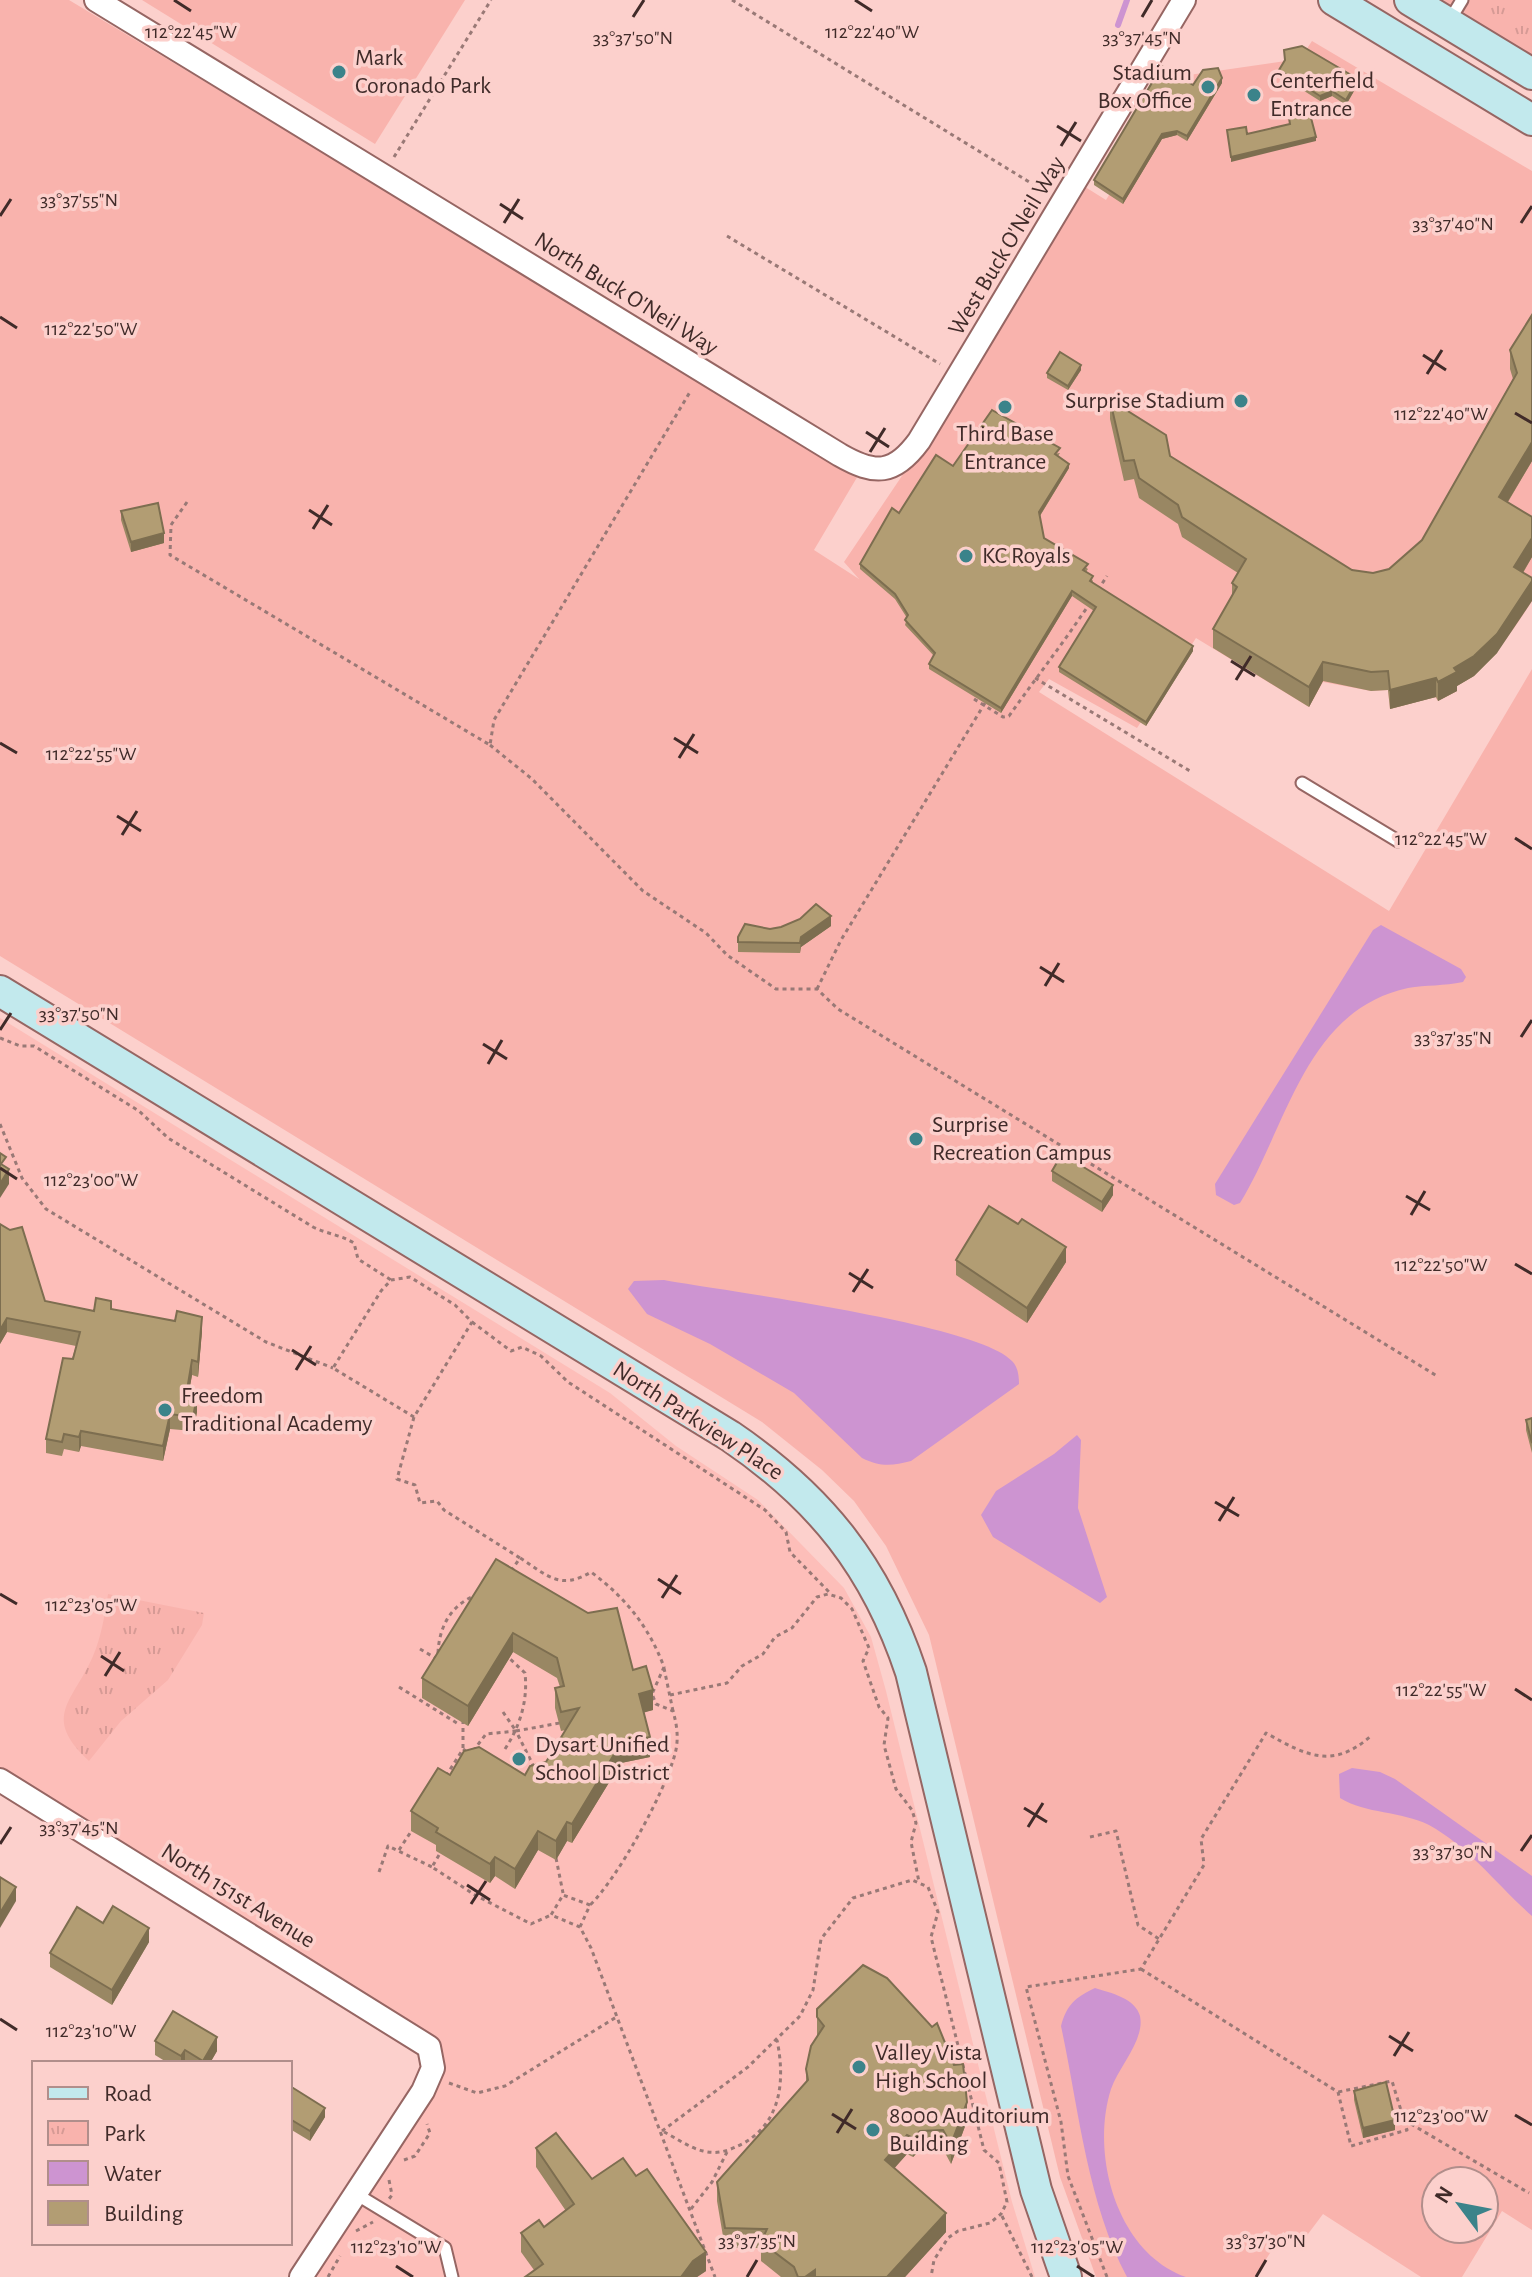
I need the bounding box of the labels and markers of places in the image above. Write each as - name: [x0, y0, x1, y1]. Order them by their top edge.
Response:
- place label: Mark Coronado Park: [355, 46, 491, 98]
- place label: Stadium Box Office: [1097, 61, 1192, 113]
- marker: Mark Coronado Park: [330, 63, 348, 81]
- place label: Centerfield Entrance: [1270, 69, 1374, 121]
- marker: Stadium Box Office: [1199, 78, 1217, 96]
- marker: Centerfield Entrance: [1245, 86, 1263, 104]
- place label: Surprise Stadium: [1065, 389, 1225, 413]
- marker: Surprise Stadium: [1232, 392, 1250, 410]
- marker: Third Base Entrance: [996, 398, 1014, 416]
- place label: Third Base Entrance: [956, 422, 1054, 474]
- place label: KC Royals: [982, 544, 1071, 568]
- marker: KC Royals: [957, 547, 975, 565]
- place label: Surprise Recreation Campus: [932, 1113, 1112, 1165]
- marker: Surprise Recreation Campus: [907, 1130, 925, 1148]
- place label: Freedom Traditional Academy: [181, 1384, 372, 1436]
- marker: Freedom Traditional Academy: [156, 1401, 174, 1419]
- place label: Dysart Unified School District: [535, 1733, 670, 1785]
- marker: Dysart Unified School District: [510, 1750, 528, 1768]
- place label: Valley Vista High School: [875, 2041, 987, 2093]
- marker: Valley Vista High School: [850, 2058, 868, 2076]
- place label: 8000 Auditorium Building: [889, 2104, 1050, 2156]
- marker: 8000 Auditorium Building: [864, 2121, 882, 2139]

